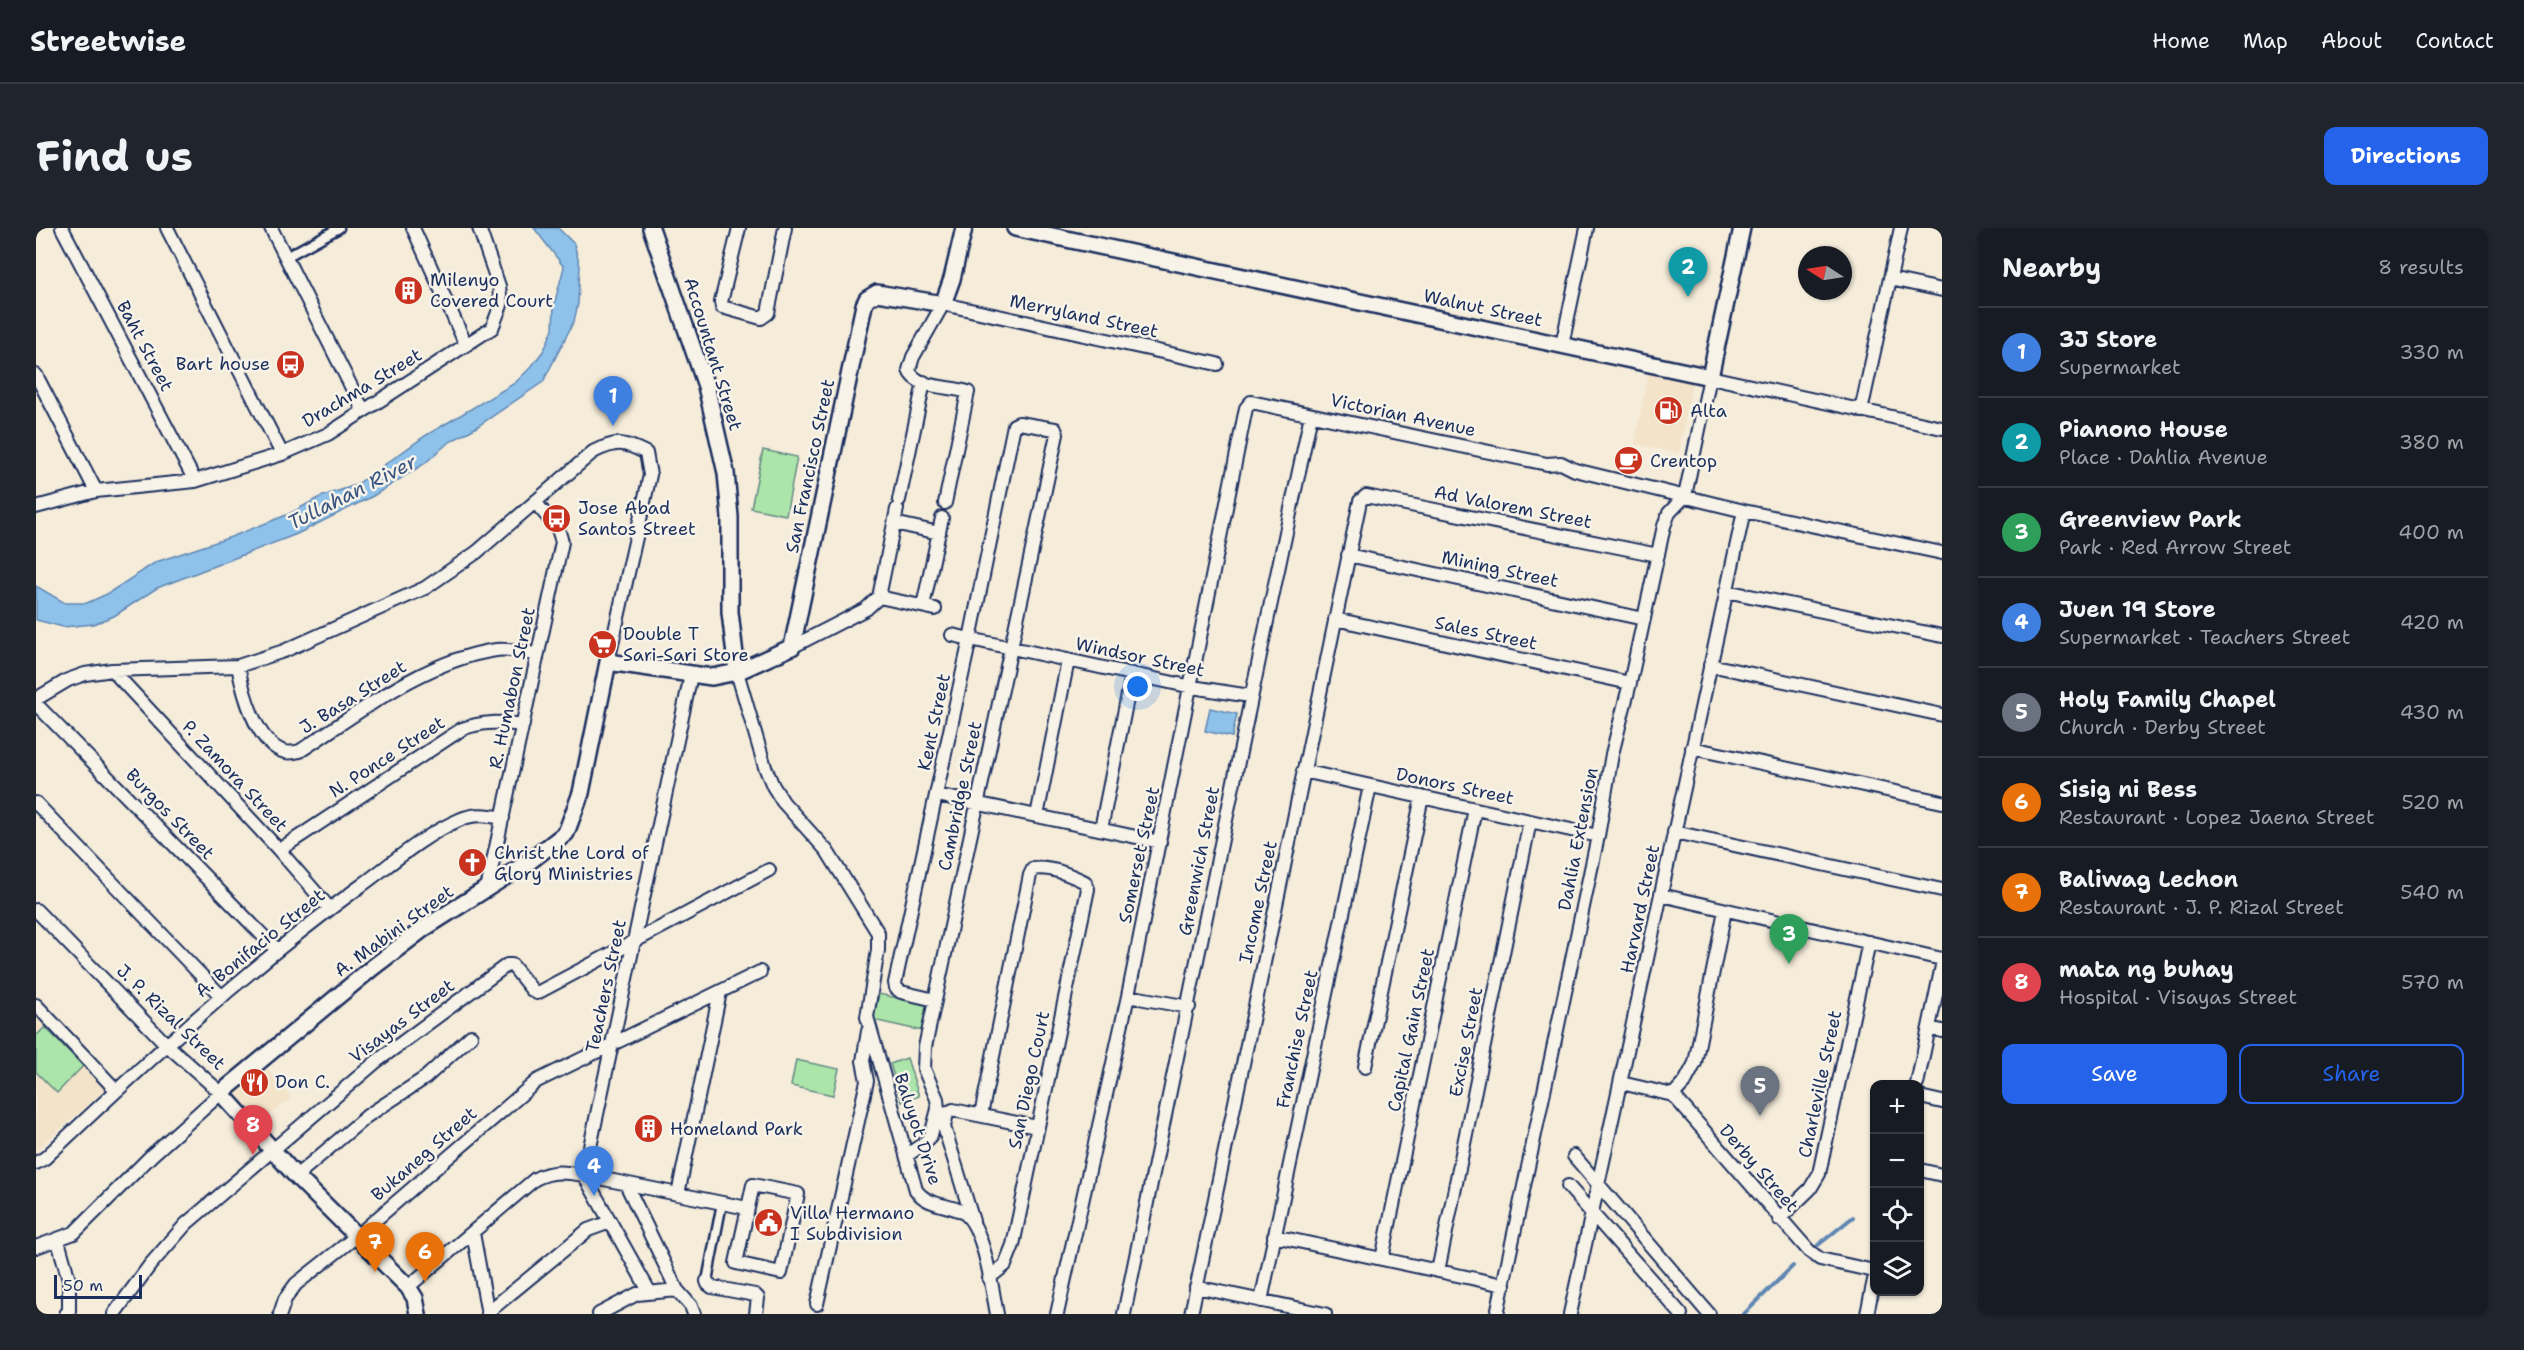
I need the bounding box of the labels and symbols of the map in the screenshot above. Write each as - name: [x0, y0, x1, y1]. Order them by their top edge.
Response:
- north arrow: [1798, 246, 1852, 300]
- pin: 2: [1668, 248, 1708, 297]
- place label: Milenyo Covered Court: [430, 268, 553, 313]
- building icon: Milenyo Covered Court: [393, 274, 425, 306]
- street label: Accountant Street: [678, 274, 748, 434]
- street label: Walnut Street: [1421, 284, 1545, 332]
- street label: Merryland Street: [1008, 289, 1161, 343]
- street label: Baht Street: [111, 296, 179, 396]
- street label: Drachma Street: [298, 343, 426, 433]
- bus stop icon: Bart house: [275, 348, 307, 380]
- place label: Bart house: [176, 352, 270, 376]
- pin: 1: [594, 376, 632, 426]
- street label: San Francisco Street: [780, 377, 840, 555]
- street label: Victorian Avenue: [1328, 388, 1478, 442]
- fuel station icon: Alta: [1653, 395, 1685, 427]
- place label: Alta: [1690, 399, 1727, 423]
- cafe icon: Crentop: [1613, 445, 1645, 477]
- water label: Tullahan River: [283, 448, 421, 536]
- place label: Crentop: [1650, 449, 1717, 473]
- street label: Ad Valorem Street: [1432, 480, 1594, 534]
- place label: Jose Abad Santos Street: [578, 496, 696, 541]
- bus stop icon: Jose Abad Santos Street: [541, 502, 573, 534]
- street label: Mining Street: [1439, 545, 1561, 593]
- street label: R. Humabon Street: [483, 605, 541, 771]
- street label: Sales Street: [1433, 610, 1540, 656]
- place label: Double T Sari-Sari Store: [623, 622, 749, 667]
- supermarket icon: Double T Sari-Sari Store: [586, 628, 618, 660]
- street label: Windsor Street: [1073, 632, 1207, 682]
- street label: J. Basa Street: [295, 655, 411, 739]
- street label: Kent Street: [912, 671, 956, 773]
- your location: [1123, 672, 1152, 701]
- street label: N. Ponce Street: [325, 711, 450, 803]
- street label: P. Zamora Street: [177, 715, 293, 837]
- street label: Cambridge Street: [932, 719, 988, 873]
- street label: Donors Street: [1394, 762, 1516, 810]
- street label: Burgos Street: [120, 763, 220, 865]
- street label: Dahlia Extension: [1552, 765, 1604, 913]
- street label: Somerset Street: [1113, 784, 1165, 926]
- street label: Greenwich Street: [1173, 784, 1225, 938]
- street label: Income Street: [1233, 838, 1283, 965]
- place label: Christ the Lord of Glory Ministries: [494, 841, 649, 886]
- street label: Harvard Street: [1615, 842, 1665, 975]
- church icon: Christ the Lord of Glory Ministries: [457, 847, 489, 879]
- street label: A. Mabini Street: [330, 879, 459, 982]
- street label: A. Bonifacio Street: [190, 883, 330, 1003]
- pin: 3: [1770, 914, 1808, 964]
- street label: Teachers Street: [580, 917, 632, 1055]
- street label: Capital Gain Street: [1382, 946, 1440, 1114]
- street label: J. P. Rizal Street: [111, 959, 231, 1075]
- street label: Franchise Street: [1271, 967, 1323, 1111]
- street label: Visayas Street: [345, 973, 460, 1068]
- street label: Excise Street: [1444, 985, 1488, 1099]
- street label: Charleville Street: [1793, 1008, 1847, 1160]
- street label: San Diego Court: [1003, 1009, 1055, 1151]
- restaurant icon: Don C.: [238, 1066, 270, 1098]
- pin: 5: [1740, 1066, 1780, 1116]
- place label: Don C.: [275, 1070, 330, 1094]
- street label: Baluyot Drive: [889, 1070, 947, 1188]
- street label: Bukaneg Street: [366, 1101, 482, 1207]
- pin: 8: [234, 1106, 272, 1155]
- building icon: Homeland Park: [633, 1113, 665, 1145]
- place label: Homeland Park: [670, 1117, 803, 1141]
- street label: Derby Street: [1714, 1119, 1804, 1217]
- pin: 4: [574, 1146, 614, 1196]
- place label: Villa Hermano I Subdivision: [790, 1201, 914, 1246]
- public building icon: Villa Hermano I Subdivision: [753, 1207, 785, 1239]
- pin: 7: [356, 1222, 394, 1272]
- pin: 6: [406, 1232, 444, 1282]
- scale bar: [54, 1272, 142, 1300]

